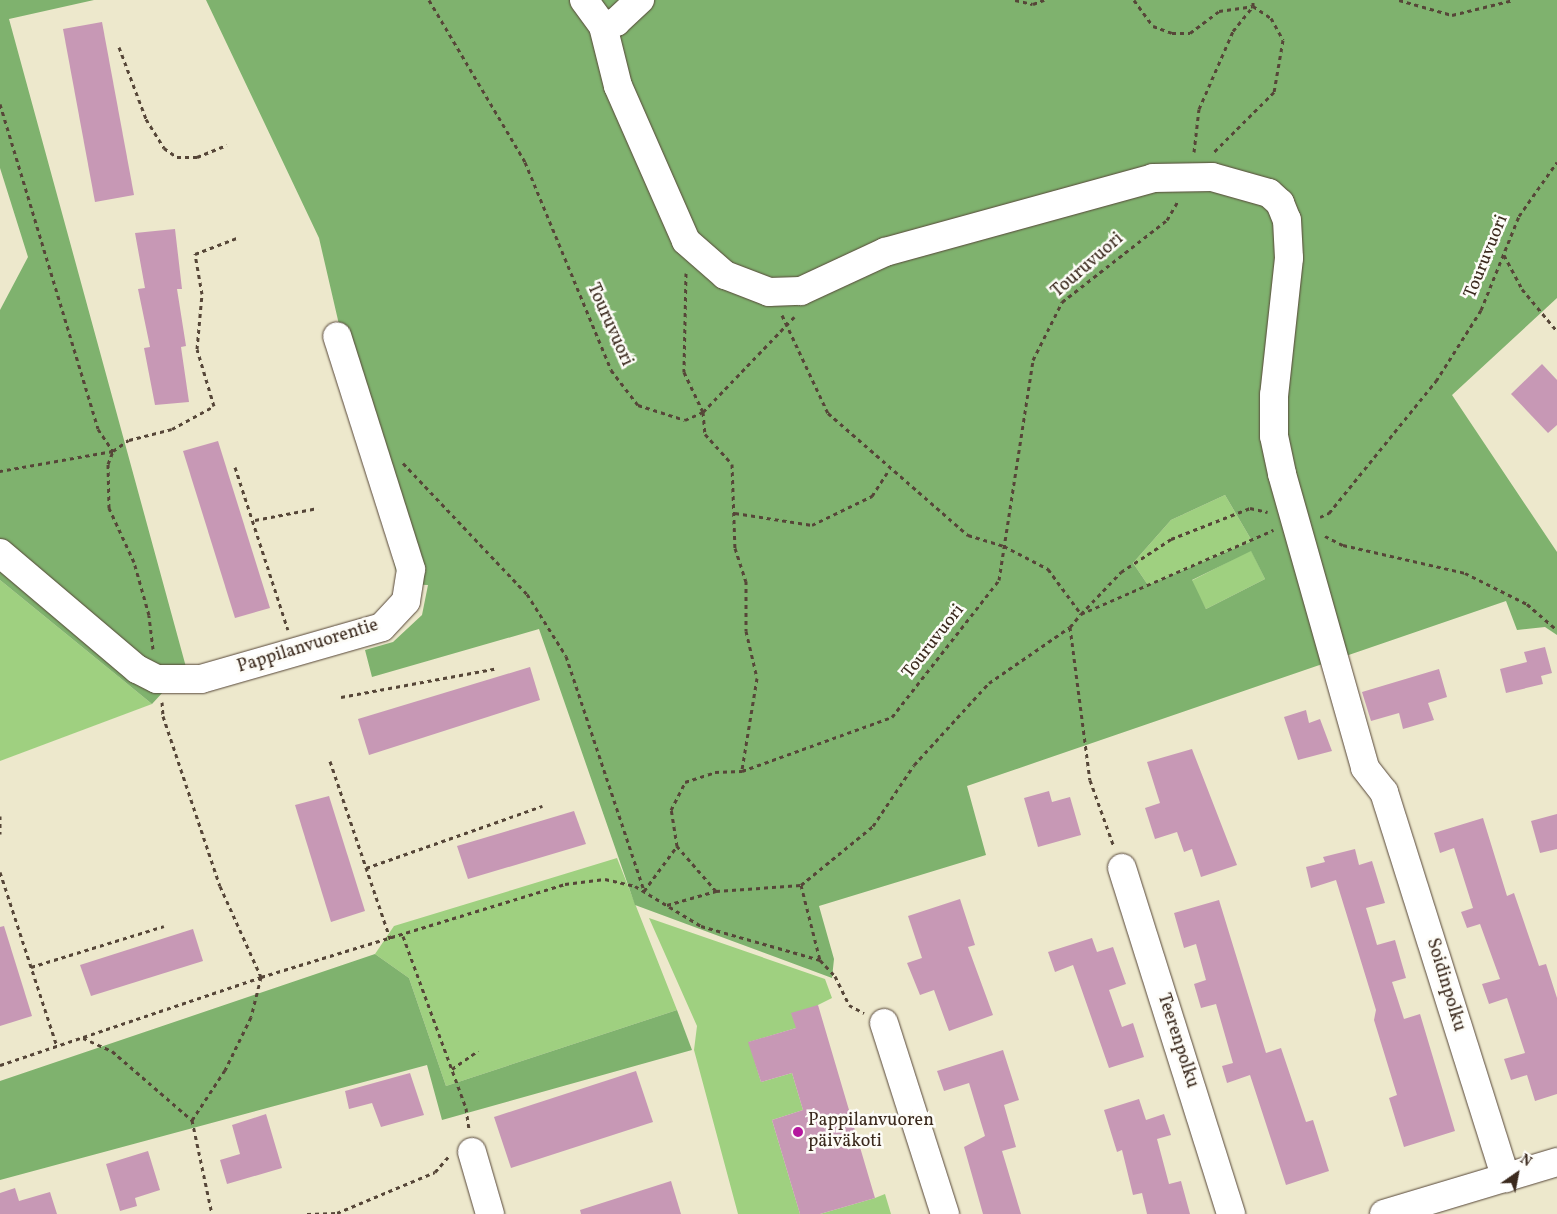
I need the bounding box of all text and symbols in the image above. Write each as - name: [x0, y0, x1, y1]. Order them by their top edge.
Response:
- street label: Touruvuori: [1460, 212, 1514, 302]
- street label: Touruvuori: [1048, 229, 1128, 303]
- street label: Touruvuori: [581, 280, 637, 370]
- street label: Touruvuori: [898, 601, 970, 683]
- street label: Pappilanvuorentie: [235, 615, 381, 679]
- street label: Soidinpolku: [1421, 936, 1469, 1034]
- street label: Teerenpolku: [1152, 991, 1202, 1091]
- place label: Pappilanvuoren päiväkoti: [808, 1111, 934, 1154]
- marker: Pappilanvuoren päiväkoti: [792, 1126, 804, 1138]
- north arrow: [1492, 1149, 1542, 1199]
- text: N: [1516, 1150, 1535, 1172]

